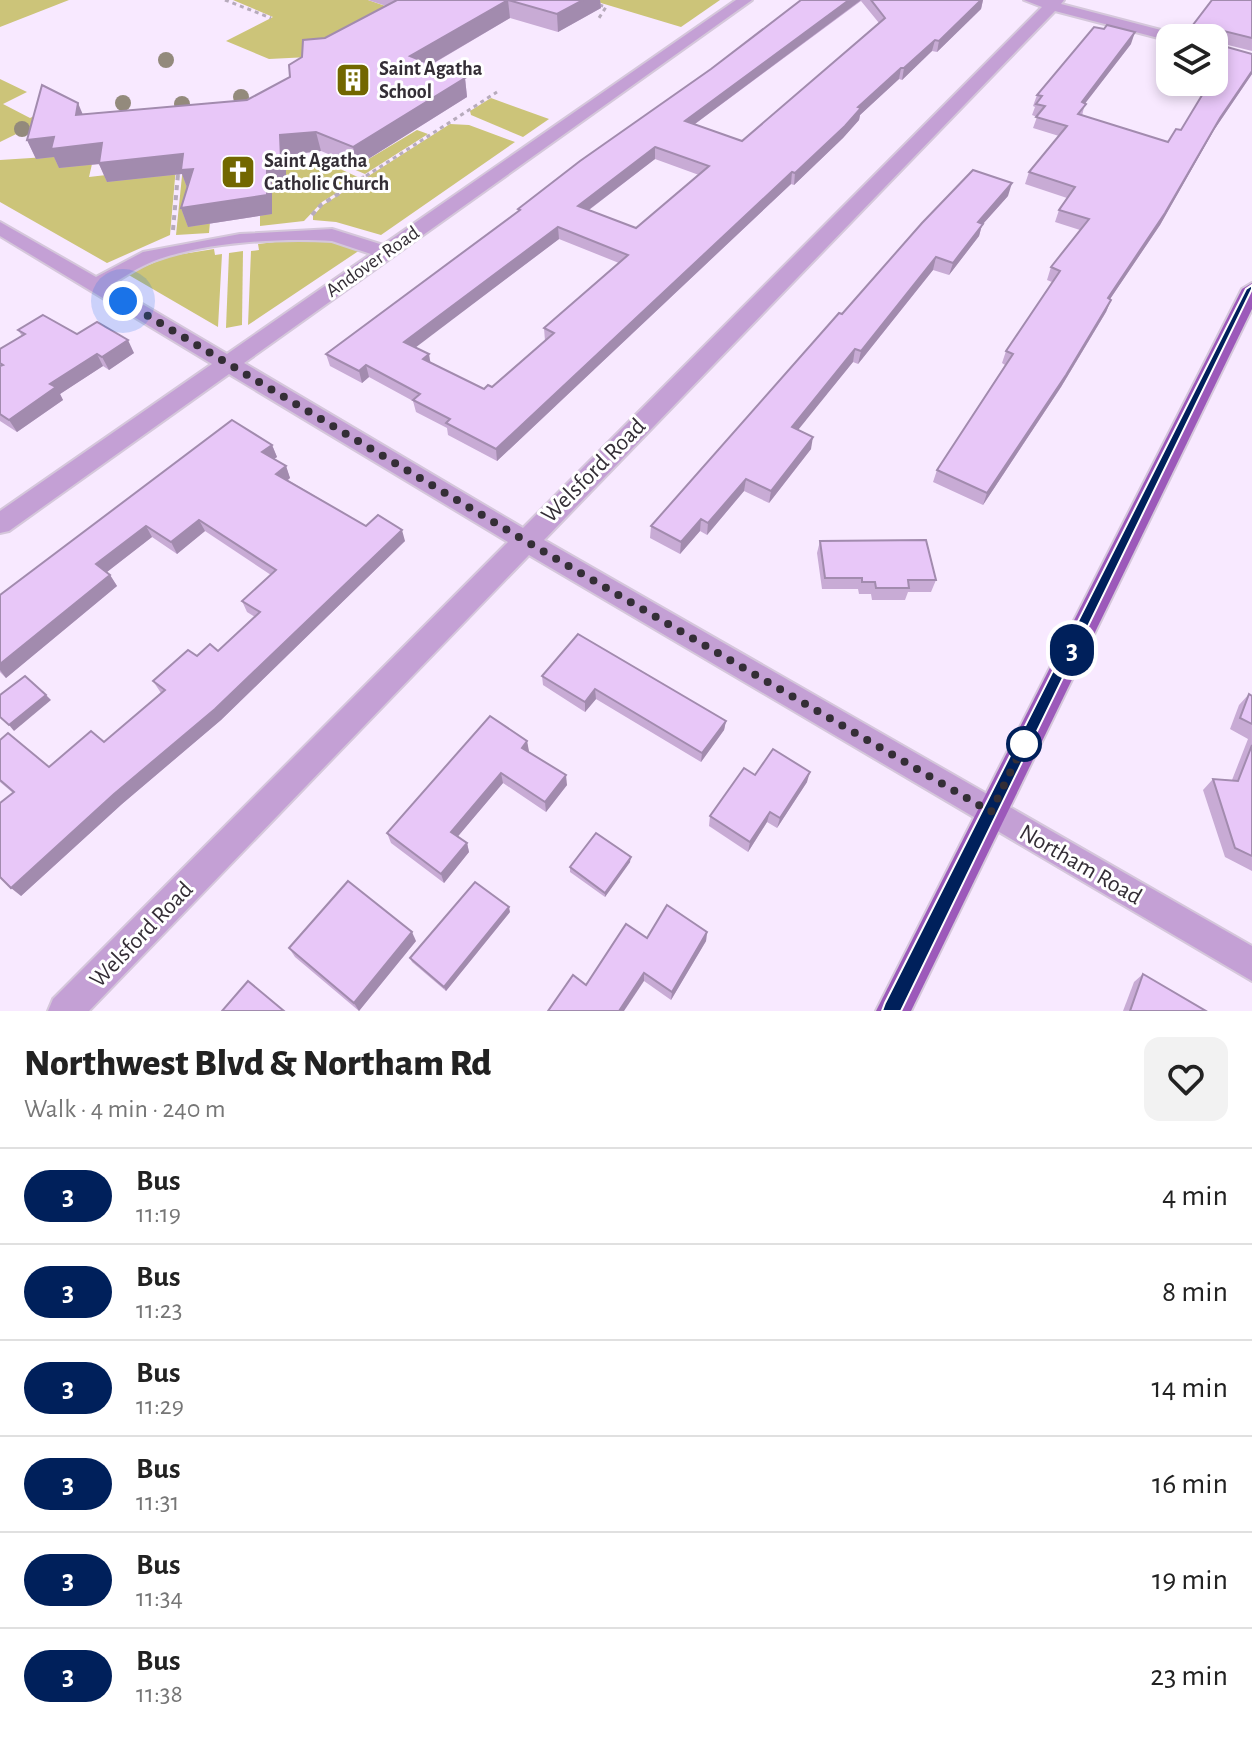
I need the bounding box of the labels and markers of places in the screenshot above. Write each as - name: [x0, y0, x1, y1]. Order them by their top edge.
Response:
- place label: Saint Agatha School: [379, 59, 483, 102]
- building icon: Saint Agatha School: [334, 61, 372, 99]
- place label: Saint Agatha Catholic Church: [264, 151, 389, 194]
- church icon: Saint Agatha Catholic Church: [219, 153, 257, 191]
- unlabelled marker: [1007, 727, 1041, 761]

